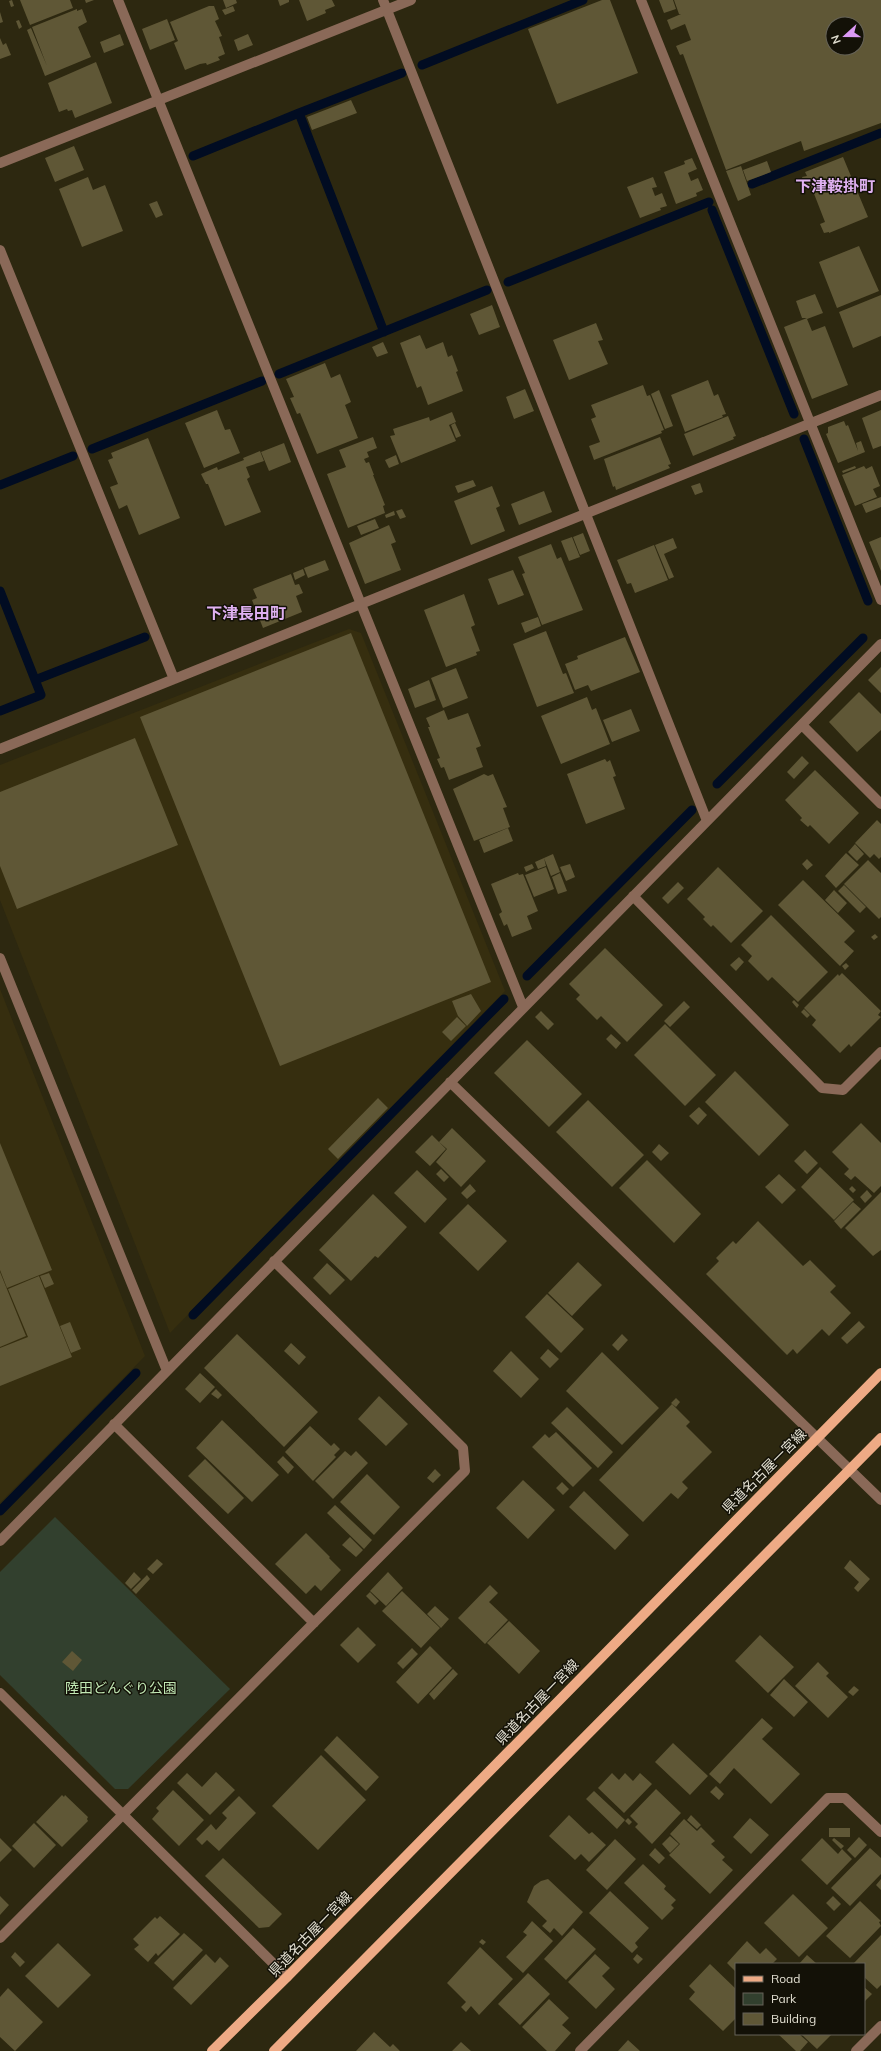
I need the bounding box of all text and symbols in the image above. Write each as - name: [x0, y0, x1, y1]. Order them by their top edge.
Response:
- north arrow: [825, 16, 865, 56]
- text: N: [828, 33, 844, 46]
- district label: 下津鞍掛町: [795, 176, 875, 196]
- district label: 下津長田町: [206, 603, 286, 623]
- street label: 県道名古屋一宮線: [718, 1425, 810, 1517]
- street label: 県道名古屋一宮線: [492, 1655, 582, 1749]
- park label: 陸田どんぐり公園: [65, 1679, 177, 1697]
- street label: 県道名古屋一宮線: [265, 1887, 355, 1981]
- legend: [735, 1963, 865, 2035]
- text: Road: [771, 1971, 800, 1986]
- text: Park: [771, 1991, 797, 2006]
- text: Building: [771, 2011, 816, 2026]

